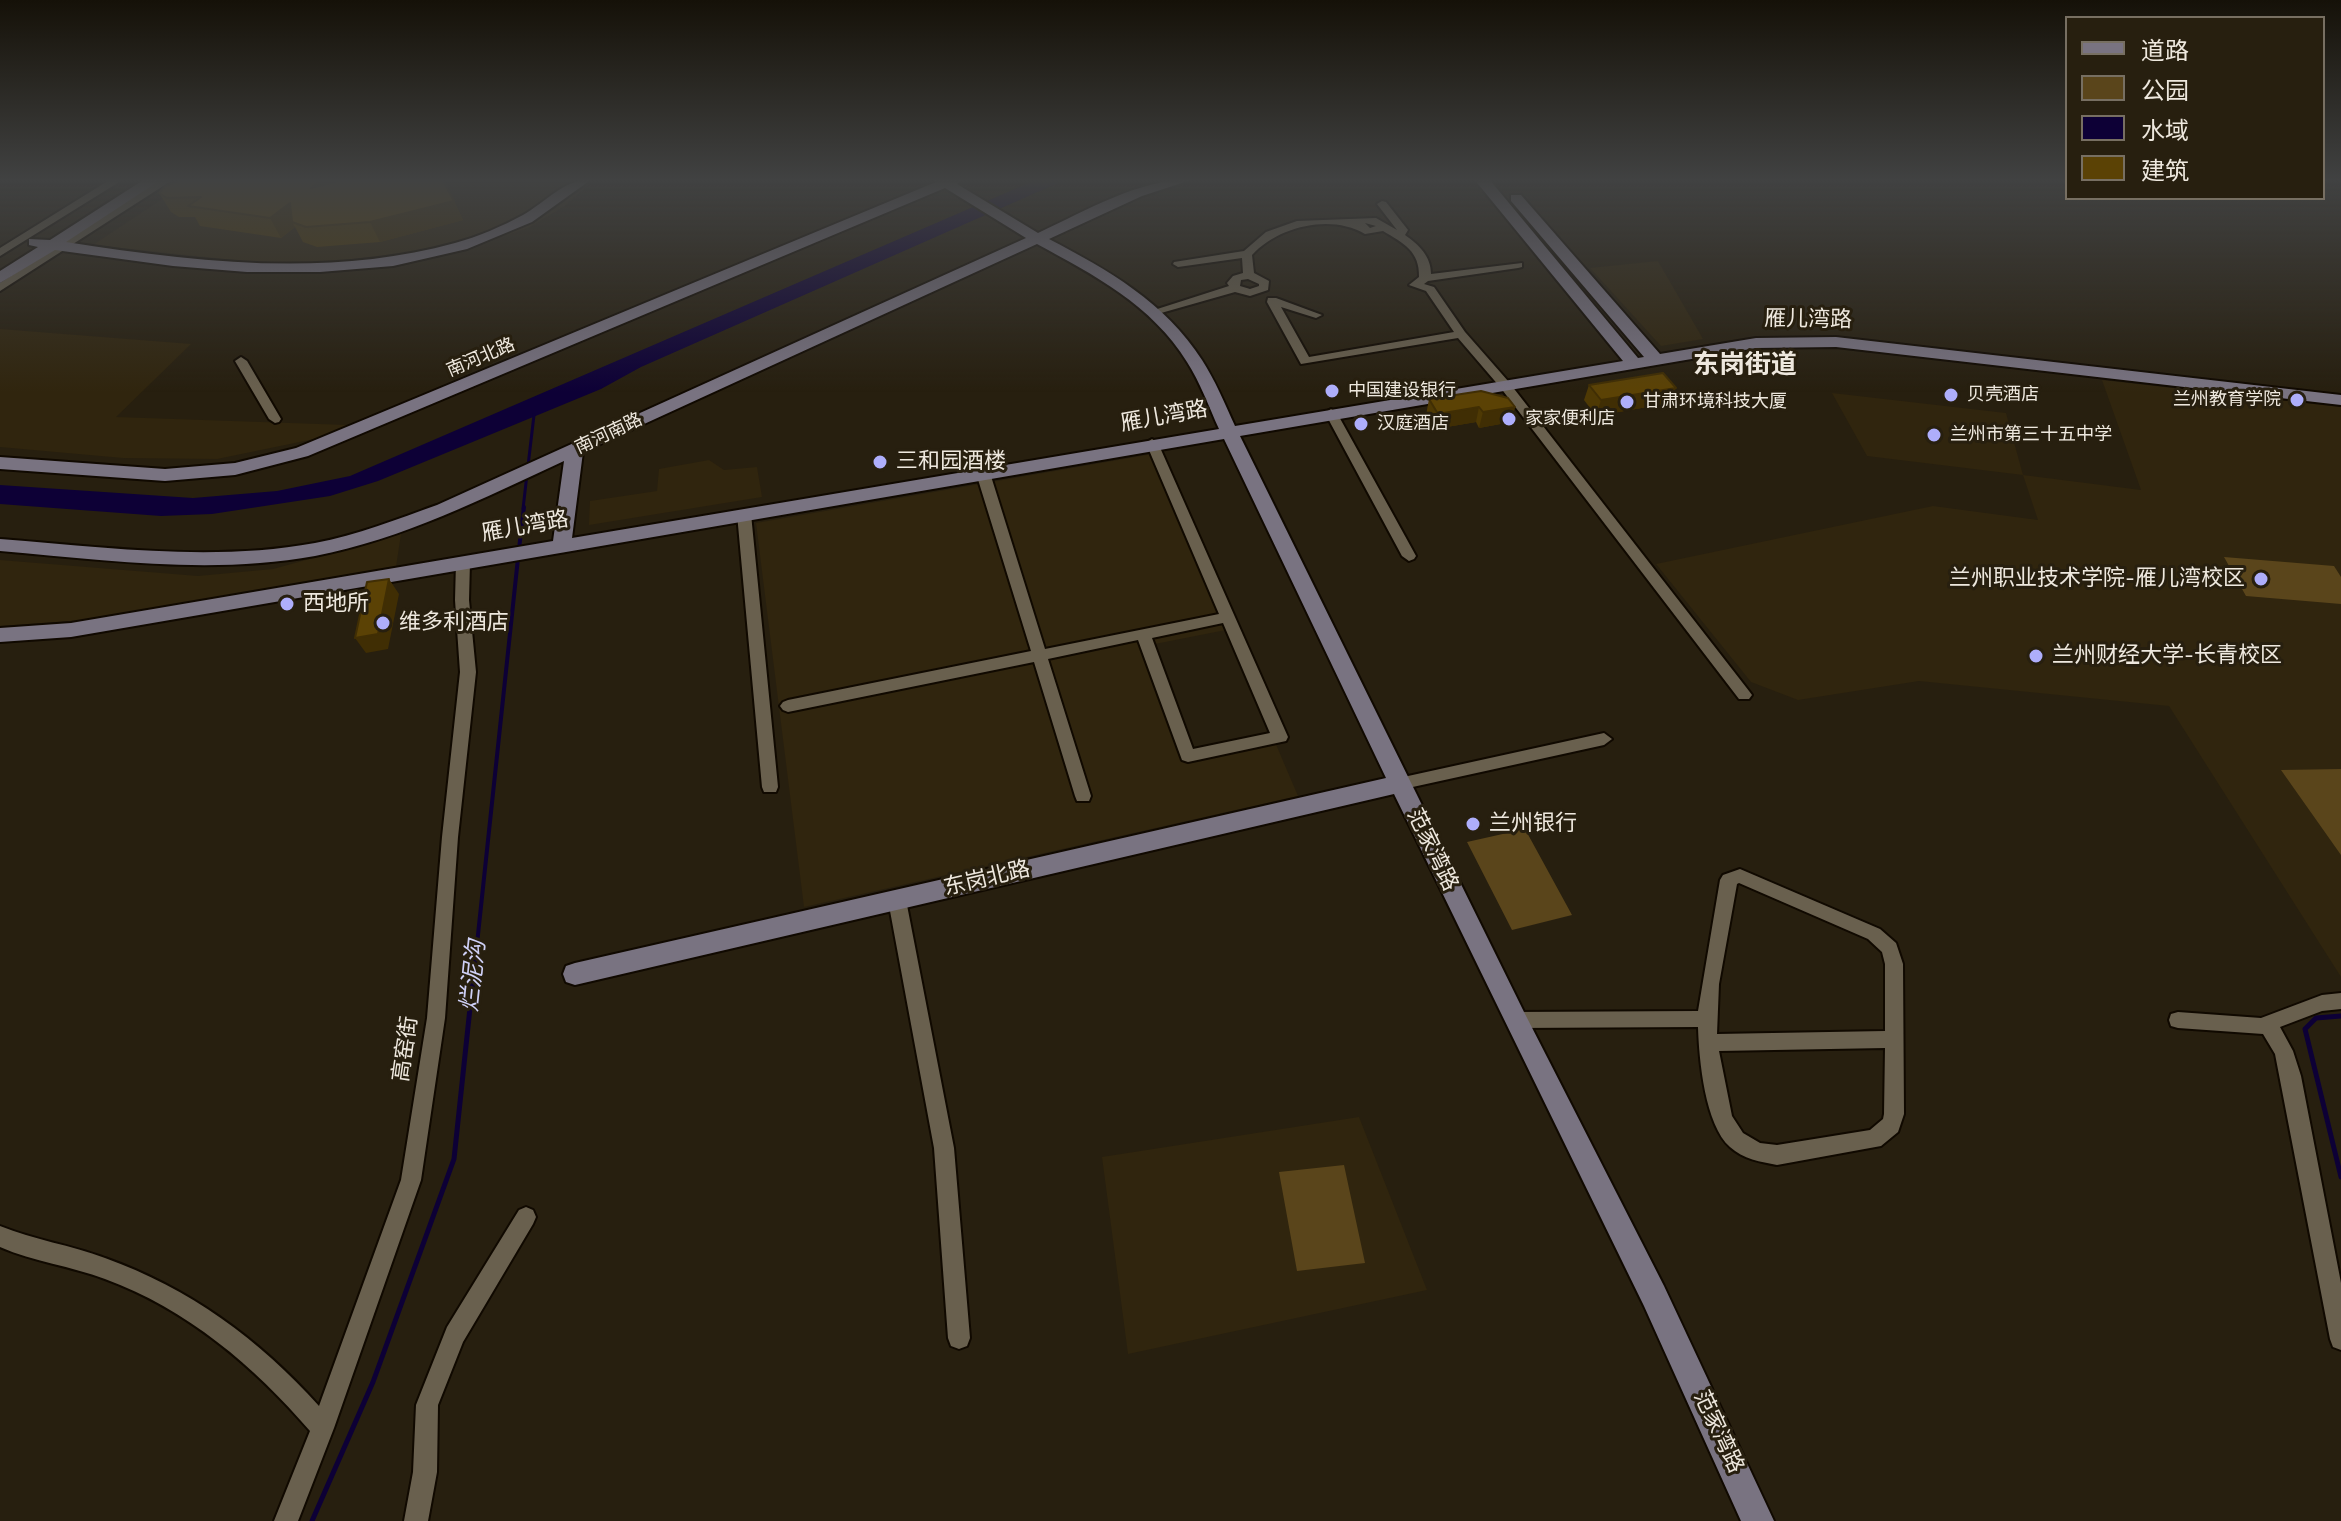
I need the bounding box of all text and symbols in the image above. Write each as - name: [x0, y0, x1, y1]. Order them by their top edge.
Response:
- legend: [2065, 16, 2325, 200]
- text: 道路: [2141, 35, 2189, 66]
- text: 公园: [2141, 75, 2189, 106]
- text: 水域: [2141, 115, 2189, 146]
- text: 建筑: [2141, 155, 2189, 186]
- street label: 雁儿湾路: [1764, 306, 1852, 334]
- street label: 南河北路: [444, 334, 518, 382]
- district label: 东岗街道: [1693, 350, 1797, 382]
- place label: 中国建设银行: [1348, 380, 1456, 402]
- marker: 中国建设银行: [1323, 382, 1341, 400]
- place label: 贝壳酒店: [1967, 384, 2039, 406]
- marker: 贝壳酒店: [1942, 386, 1960, 404]
- place label: 兰州教育学院: [2173, 389, 2281, 411]
- place label: 甘肃环境科技大厦: [1643, 391, 1787, 413]
- marker: 兰州教育学院: [2288, 391, 2306, 409]
- marker: 甘肃环境科技大厦: [1618, 393, 1636, 411]
- street label: 雁儿湾路: [1118, 396, 1210, 438]
- place label: 家家便利店: [1525, 408, 1615, 430]
- street label: 南河南路: [572, 409, 646, 459]
- marker: 家家便利店: [1500, 410, 1518, 428]
- place label: 汉庭酒店: [1377, 413, 1449, 435]
- marker: 汉庭酒店: [1352, 415, 1370, 433]
- place label: 兰州市第三十五中学: [1950, 424, 2112, 446]
- marker: 兰州市第三十五中学: [1925, 426, 1943, 444]
- place label: 三和园酒楼: [896, 449, 1006, 475]
- marker: 三和园酒楼: [871, 453, 889, 471]
- street label: 雁儿湾路: [479, 506, 571, 548]
- place label: 兰州职业技术学院-雁儿湾校区: [1949, 566, 2245, 592]
- marker: 兰州职业技术学院-雁儿湾校区: [2252, 570, 2270, 588]
- place label: 西地所: [303, 591, 369, 617]
- marker: 西地所: [278, 595, 296, 613]
- place label: 维多利酒店: [399, 610, 509, 636]
- marker: 维多利酒店: [374, 614, 392, 632]
- place label: 兰州财经大学-长青校区: [2052, 643, 2282, 669]
- marker: 兰州财经大学-长青校区: [2027, 647, 2045, 665]
- street label: 范家湾路: [1401, 805, 1463, 895]
- place label: 兰州银行: [1489, 811, 1577, 837]
- marker: 兰州银行: [1464, 815, 1482, 833]
- street label: 东岗北路: [941, 856, 1033, 902]
- water label: 烂泥沟: [456, 939, 492, 1013]
- street label: 高窑街: [388, 1014, 424, 1084]
- street label: 范家湾路: [1687, 1387, 1749, 1477]

